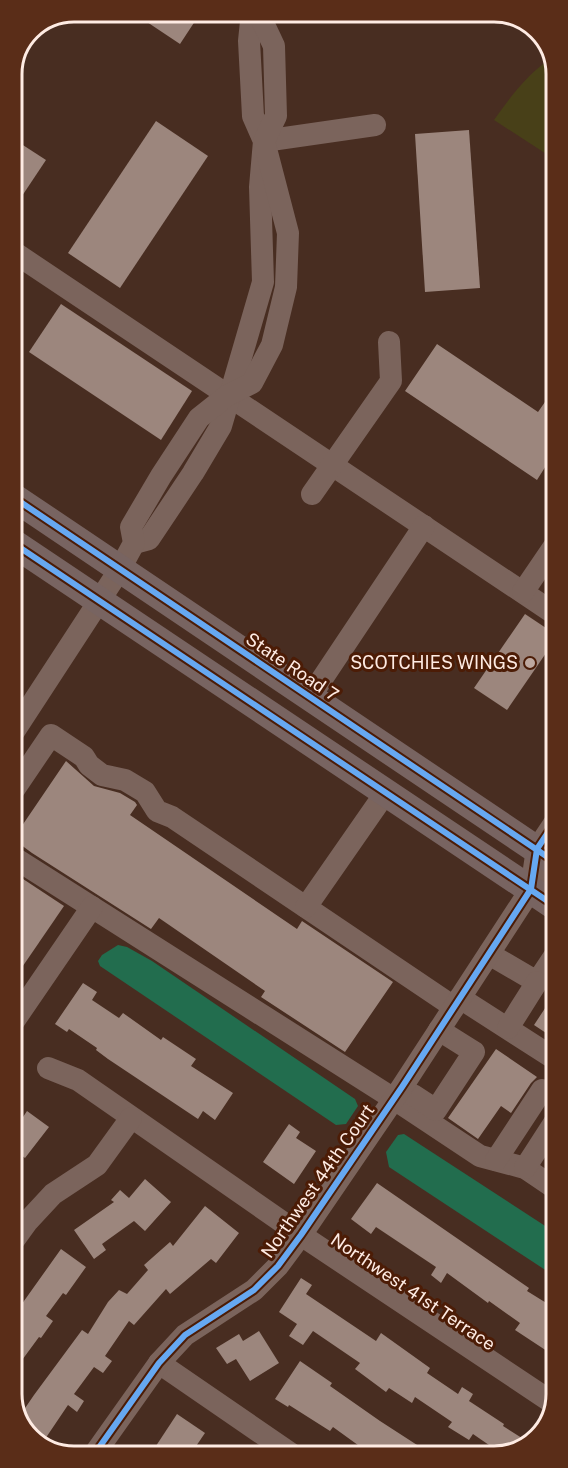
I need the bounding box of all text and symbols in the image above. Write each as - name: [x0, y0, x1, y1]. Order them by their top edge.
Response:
- street label: State Road 7: [242, 628, 343, 705]
- place label: SCOTCHIES WINGS: [350, 652, 518, 673]
- marker: SCOTCHIES WINGS: [523, 656, 537, 670]
- street label: Northwest 44th Court: [257, 1100, 379, 1262]
- street label: Northwest 41st Terrace: [327, 1229, 500, 1355]

